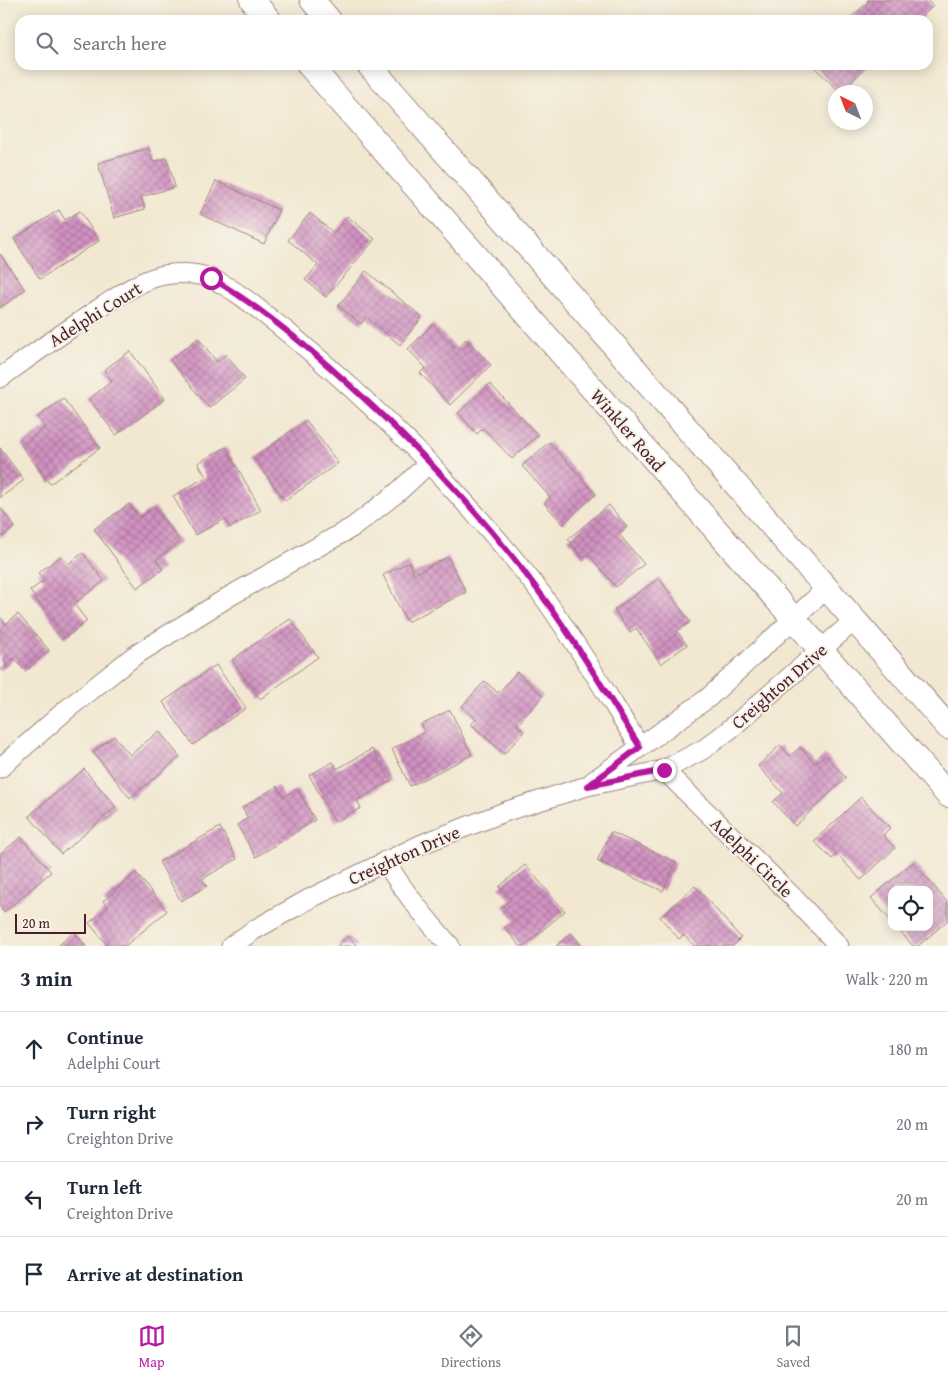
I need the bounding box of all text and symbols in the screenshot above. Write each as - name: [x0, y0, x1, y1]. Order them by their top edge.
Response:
- search box: [15, 15, 933, 70]
- icon: search: [33, 29, 61, 57]
- text: Search here: [73, 29, 167, 57]
- north arrow: [828, 85, 873, 130]
- route start: [200, 267, 223, 290]
- street label: Adelphi Court: [43, 274, 147, 353]
- street label: Winkler Road: [584, 383, 672, 478]
- street label: Creighton Drive: [725, 637, 833, 735]
- route end: [653, 759, 676, 782]
- street label: Adelphi Circle: [704, 810, 800, 904]
- street label: Creighton Drive: [344, 818, 464, 892]
- map controls: [888, 886, 933, 931]
- button: locate: [888, 886, 933, 931]
- scale bar: [15, 911, 86, 934]
- text: 20 m: [22, 913, 50, 933]
- text: 3 min: [20, 963, 72, 994]
- text: Walk · 220 m: [845, 967, 928, 991]
- text: Continue: [67, 1023, 144, 1051]
- icon: ahead: [20, 1035, 48, 1063]
- text: 180 m: [888, 1037, 928, 1061]
- text: Adelphi Court: [67, 1051, 161, 1075]
- text: Turn right: [67, 1098, 156, 1126]
- icon: right: [20, 1110, 48, 1138]
- text: 20 m: [896, 1112, 928, 1136]
- text: Creighton Drive: [67, 1126, 173, 1150]
- text: Turn left: [67, 1173, 142, 1201]
- icon: left: [20, 1185, 48, 1213]
- text: 20 m: [896, 1187, 928, 1211]
- text: Creighton Drive: [67, 1201, 173, 1225]
- icon: arrive: [20, 1260, 48, 1288]
- text: Arrive at destination: [67, 1260, 243, 1288]
- tab: Map: [138, 1322, 166, 1372]
- tab: Directions: [441, 1322, 501, 1372]
- tab: Saved: [776, 1322, 810, 1372]

